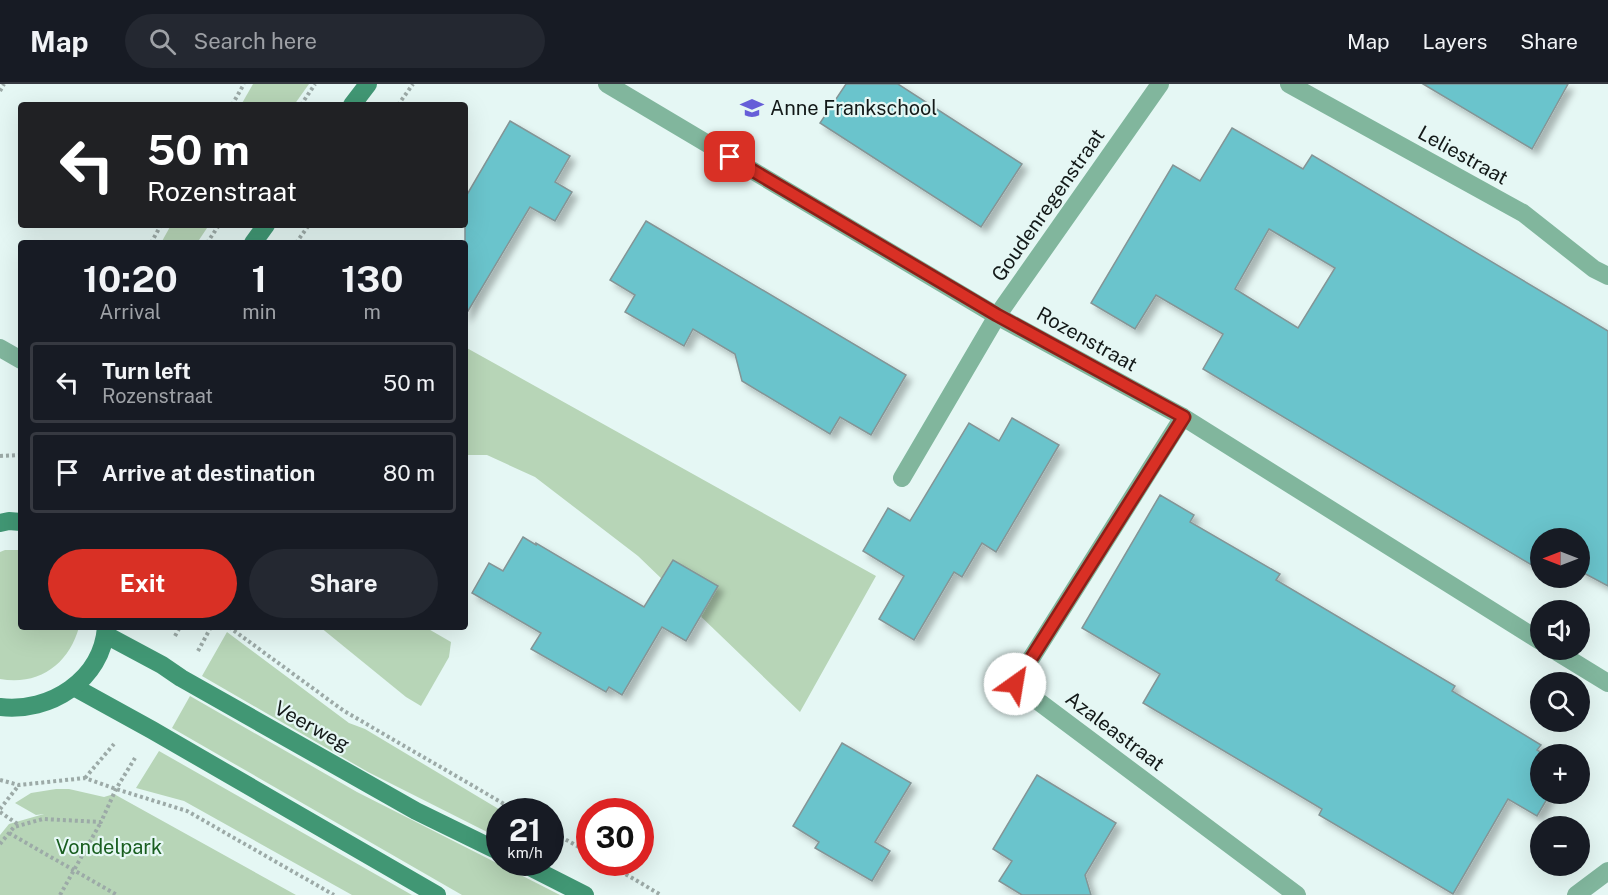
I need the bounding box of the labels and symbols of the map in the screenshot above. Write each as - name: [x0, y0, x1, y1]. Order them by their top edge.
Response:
- school or university icon: Anne Frankschool: [739, 95, 765, 121]
- place label: Anne Frankschool: [770, 96, 937, 120]
- street label: Leliestraat: [1414, 120, 1512, 190]
- street label: Goudenregenstraat: [986, 124, 1110, 286]
- pin: [704, 131, 755, 182]
- street label: Rozenstraat: [1033, 302, 1141, 376]
- north arrow: [1530, 528, 1590, 588]
- position arrow: [983, 652, 1047, 716]
- street label: Azaleastraat: [1061, 686, 1169, 776]
- street label: Veerweg: [270, 696, 354, 756]
- speed limit sign: 30: [576, 798, 654, 876]
- park label: Vondelpark: [56, 835, 162, 859]

